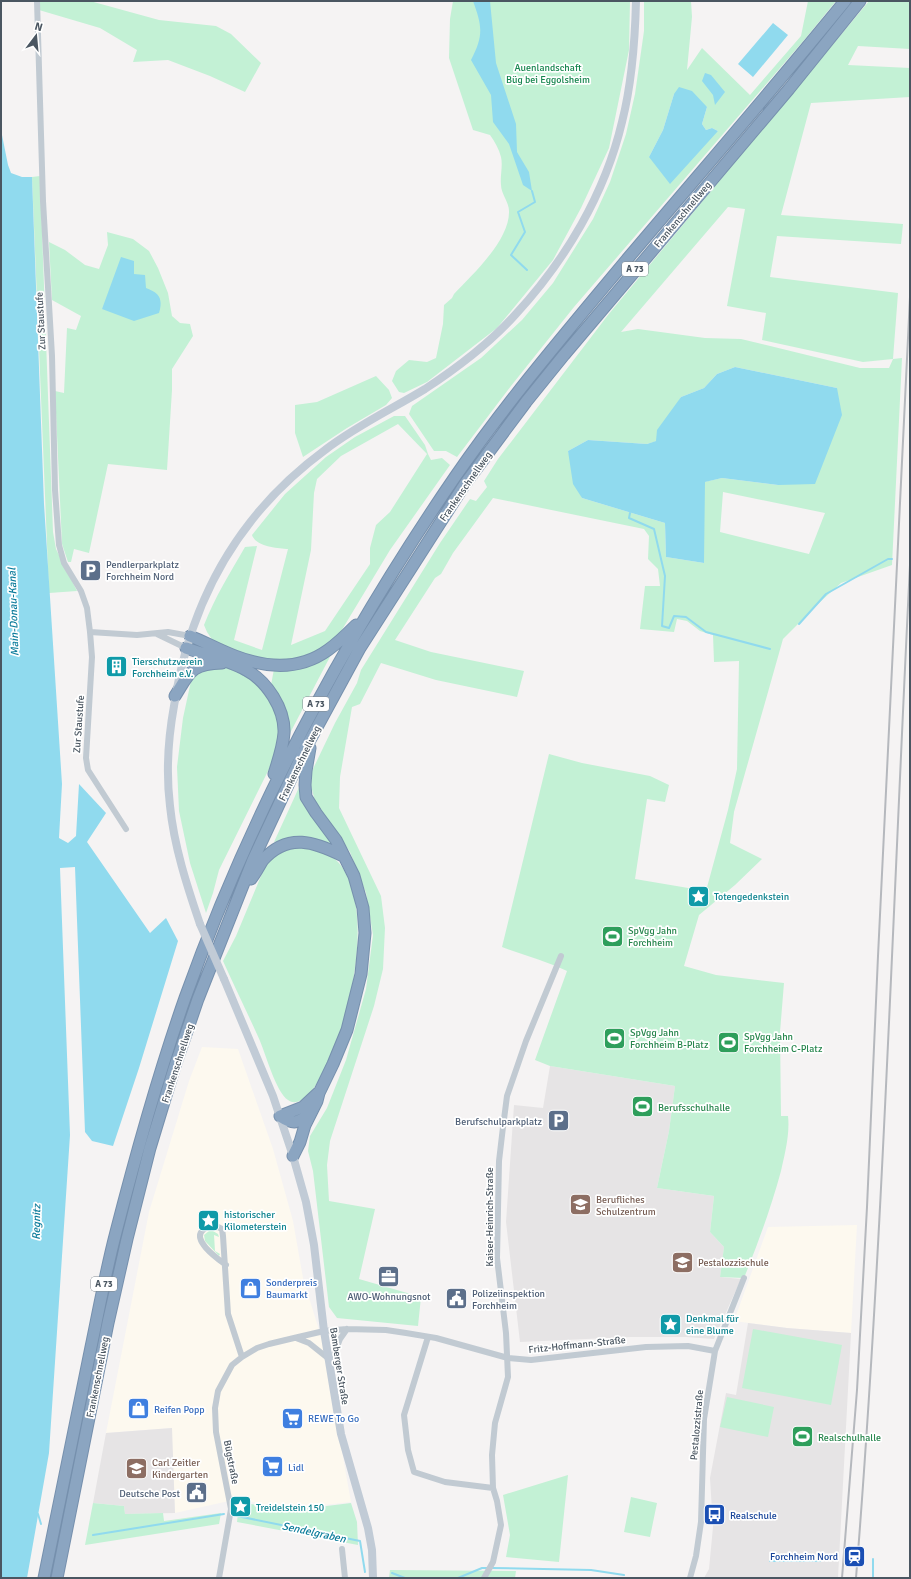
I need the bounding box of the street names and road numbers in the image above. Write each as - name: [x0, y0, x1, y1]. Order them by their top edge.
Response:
- street label: Frankenschnellweg: [652, 179, 714, 250]
- road number: A 73: [622, 262, 648, 276]
- street label: Zur Staustufe: [33, 292, 49, 350]
- street label: Frankenschnellweg: [437, 449, 494, 524]
- street label: Zur Staustufe: [71, 695, 87, 753]
- road number: A 73: [303, 697, 329, 711]
- street label: Frankenschnellweg: [276, 724, 323, 803]
- street label: Frankenschnellweg: [160, 1022, 196, 1104]
- street label: Kaiser-Heinrich-Straße: [484, 1167, 496, 1267]
- road number: A 73: [91, 1277, 117, 1291]
- street label: Bamberger Straße: [327, 1327, 351, 1406]
- street label: Fritz-Hoffmann-Straße: [528, 1334, 626, 1356]
- street label: Frankenschnellweg: [84, 1336, 112, 1419]
- street label: Pestalozzistraße: [688, 1389, 706, 1461]
- street label: Bügstraße: [221, 1439, 241, 1485]

